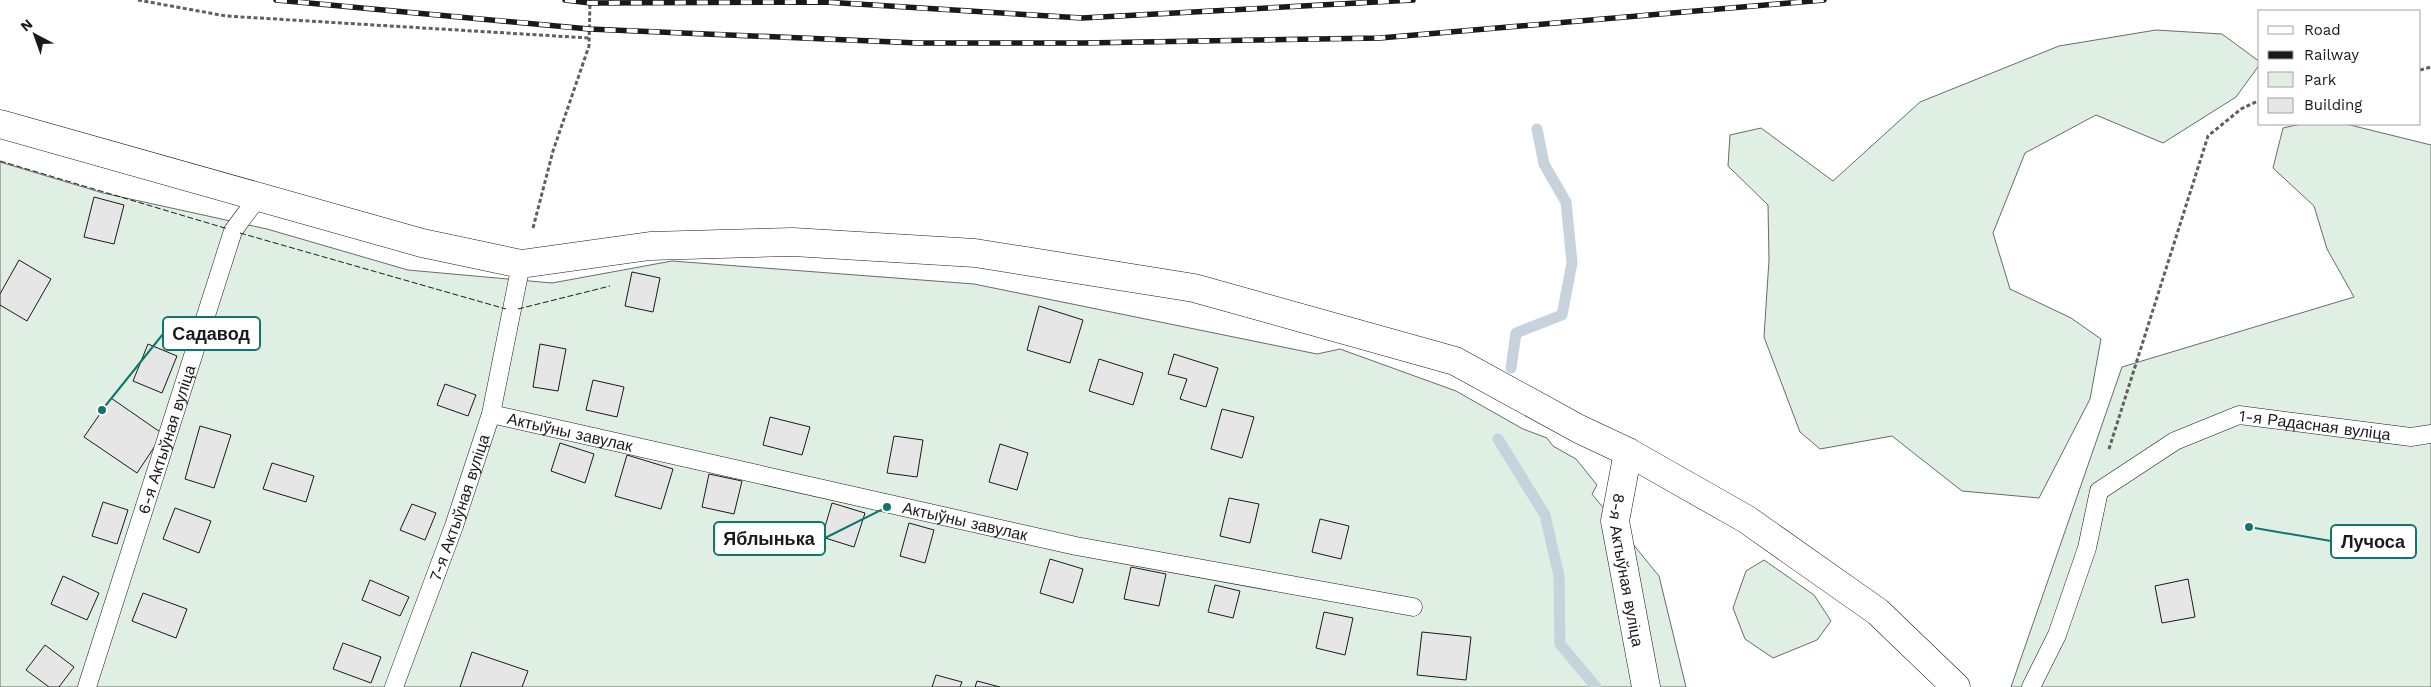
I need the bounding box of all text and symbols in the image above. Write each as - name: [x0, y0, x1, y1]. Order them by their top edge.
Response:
- north arrow: [10, 10, 60, 60]
- legend: [2258, 10, 2421, 125]
- text: N: [17, 16, 36, 35]
- text: Road: [2304, 21, 2341, 39]
- text: Railway: [2304, 46, 2359, 64]
- text: Park: [2304, 71, 2337, 89]
- text: Building: [2304, 96, 2362, 114]
- callout: Садавод: [163, 317, 260, 350]
- text: Садавод: [172, 323, 250, 344]
- street label: 6-я Актыўная вуліца: [134, 362, 199, 516]
- street label: 1-я Радасная вуліца: [2238, 406, 2392, 444]
- street label: Актыўны завулак: [506, 408, 635, 455]
- street label: 7-я Актыўная вуліца: [425, 432, 493, 583]
- street label: 8-я Актыўная вуліца: [1605, 492, 1648, 648]
- street label: Актыўны завулак: [901, 498, 1030, 545]
- callout: Яблынька: [714, 522, 825, 555]
- callout: Лучоса: [2331, 525, 2416, 558]
- text: Яблынька: [723, 528, 816, 549]
- text: Лучоса: [2341, 531, 2406, 552]

